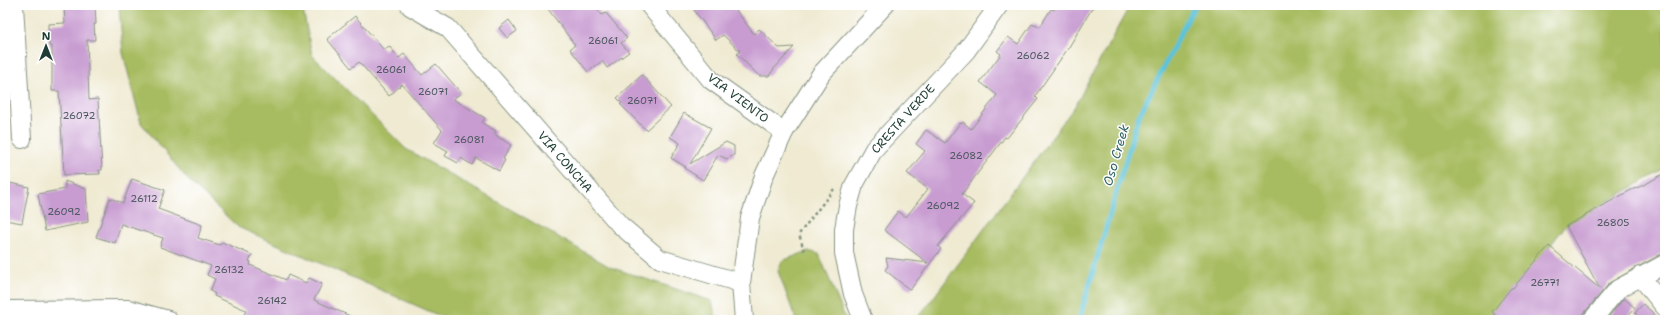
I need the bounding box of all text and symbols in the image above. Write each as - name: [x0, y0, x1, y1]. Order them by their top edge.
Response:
- north arrow: [26, 26, 66, 66]
- text: N: [42, 29, 51, 44]
- house number: 26061: [588, 34, 618, 47]
- house number: 26062: [1016, 49, 1050, 62]
- house number: 26061: [376, 63, 406, 76]
- street label: VIA VIENTO: [704, 70, 772, 126]
- street label: CRESTA VERDE: [868, 81, 938, 157]
- house number: 26071: [418, 85, 448, 98]
- house number: 26071: [627, 94, 657, 107]
- house number: 26072: [63, 109, 95, 122]
- water label: Oso Creek: [1099, 122, 1133, 188]
- street label: VIA CONCHA: [534, 128, 596, 196]
- house number: 26081: [454, 133, 484, 146]
- house number: 26082: [949, 149, 983, 162]
- house number: 26112: [130, 192, 158, 205]
- house number: 26092: [926, 199, 960, 212]
- house number: 26092: [47, 205, 81, 218]
- house number: 26805: [1597, 216, 1629, 229]
- house number: 26132: [214, 263, 244, 276]
- house number: 26771: [1530, 276, 1560, 289]
- house number: 26142: [257, 294, 287, 307]

